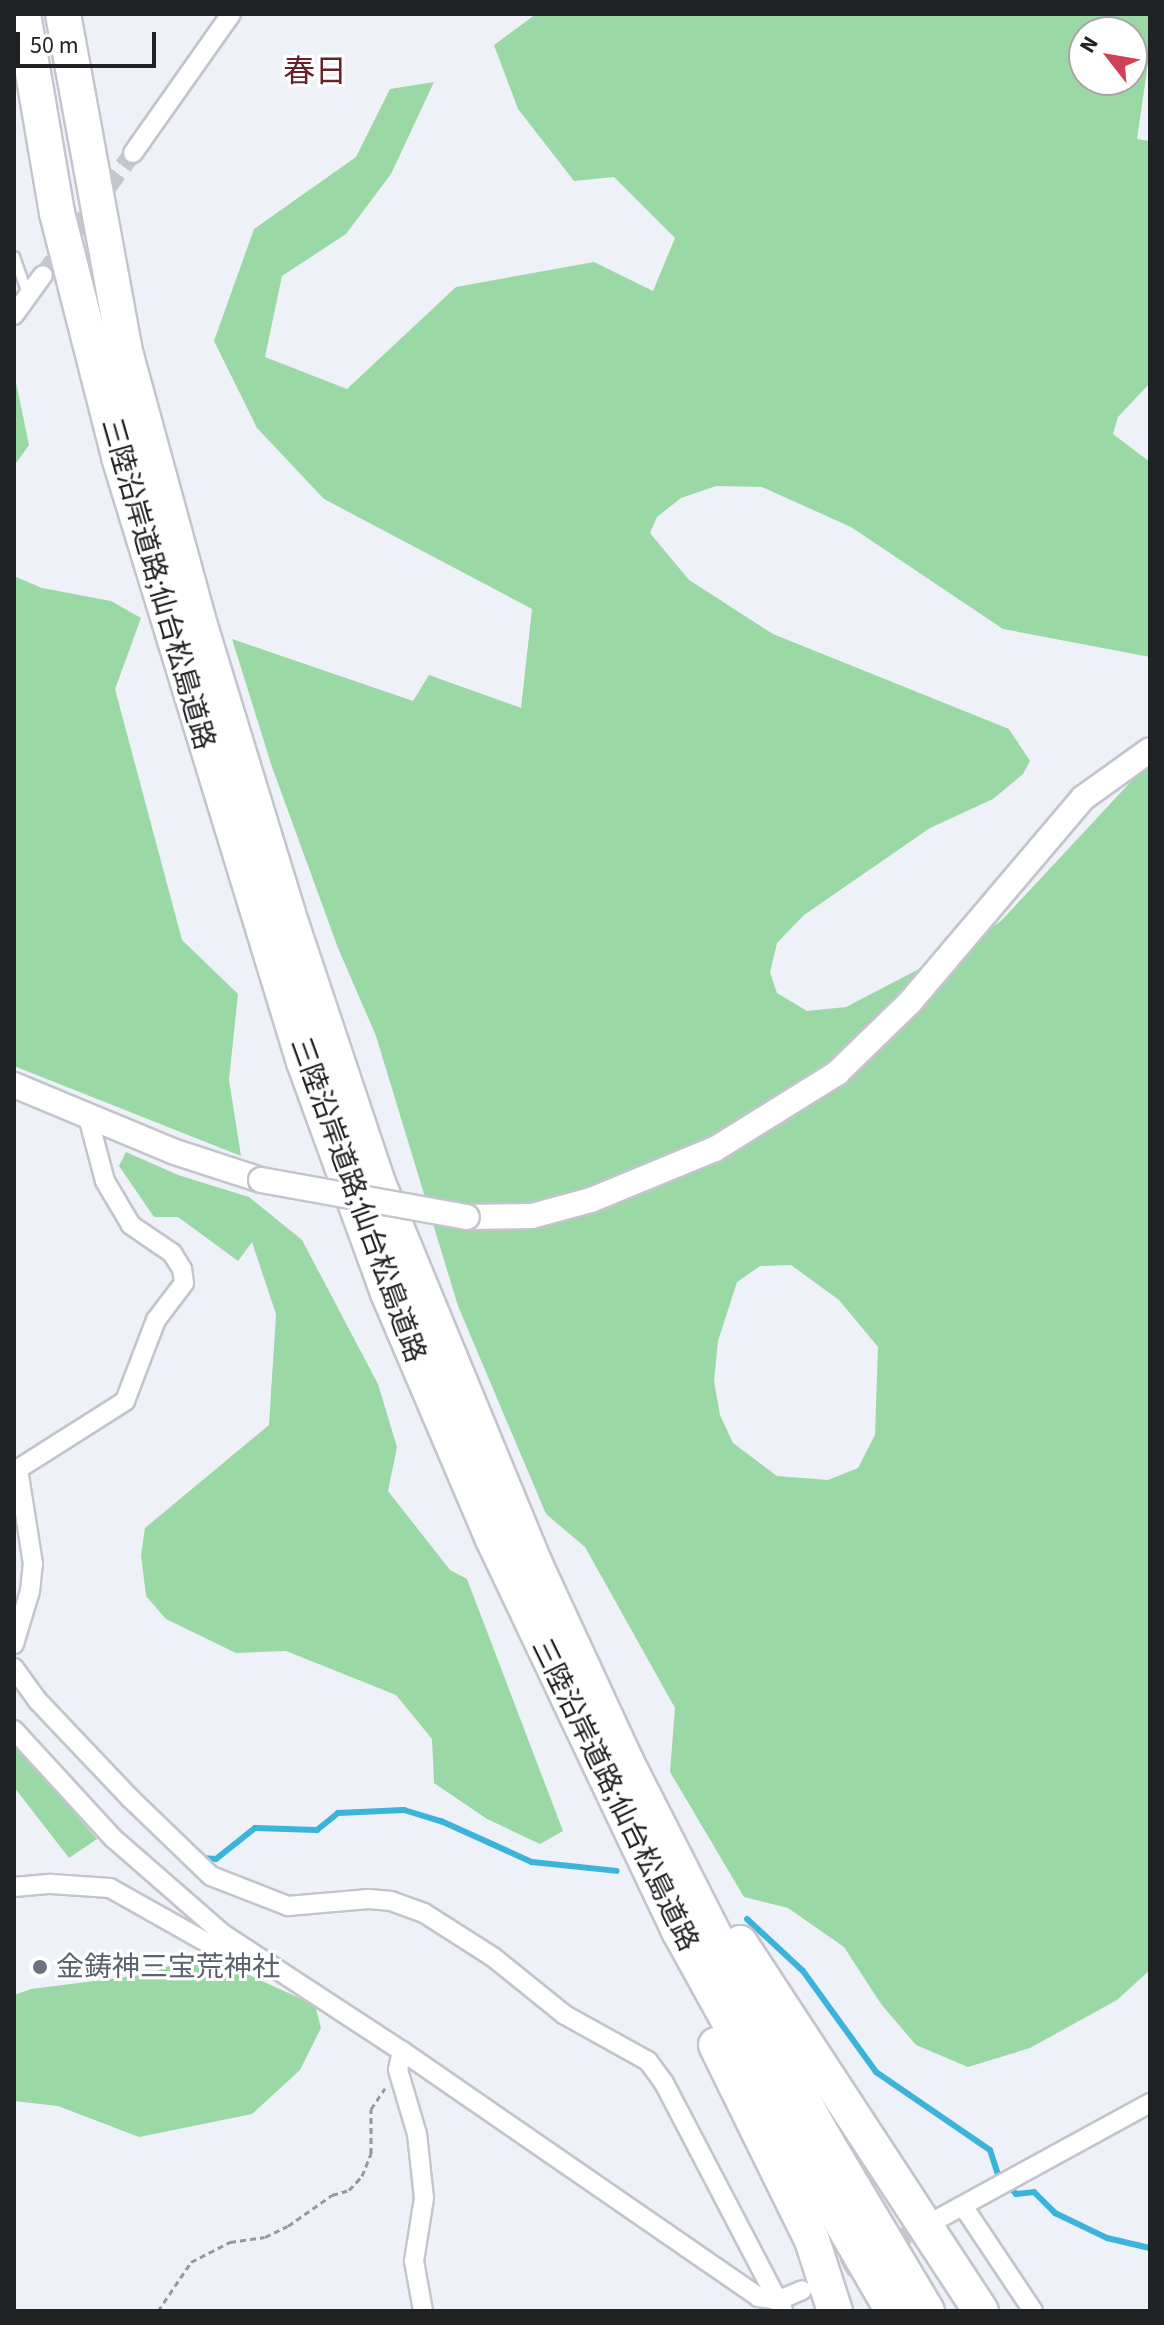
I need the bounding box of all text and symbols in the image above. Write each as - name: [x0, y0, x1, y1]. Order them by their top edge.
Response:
- scale bar: [20, 16, 160, 66]
- north arrow: [1068, 16, 1148, 96]
- text: 50 m: [30, 28, 79, 63]
- text: N: [1072, 30, 1107, 59]
- district label: 春日: [283, 53, 347, 91]
- street label: 三陸沿岸道路;仙台松島道路: [95, 415, 221, 753]
- street label: 三陸沿岸道路;仙台松島道路: [284, 1033, 432, 1367]
- street label: 三陸沿岸道路;仙台松島道路: [525, 1634, 705, 1956]
- place label: 金鋳神三宝荒神社: [56, 1950, 280, 1984]
- marker: 金鋳神三宝荒神社: [31, 1958, 49, 1976]

